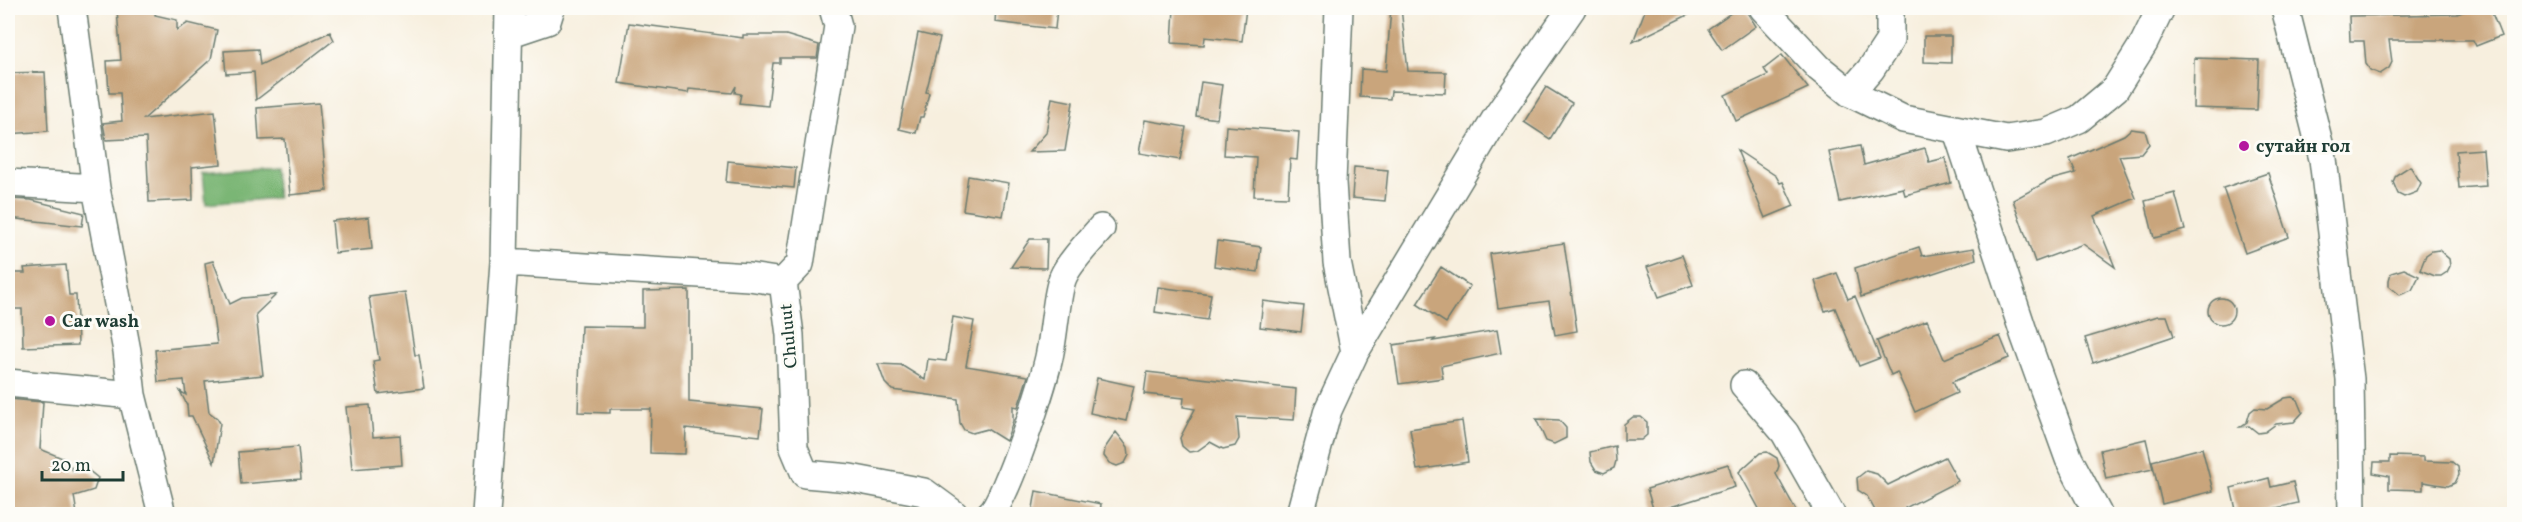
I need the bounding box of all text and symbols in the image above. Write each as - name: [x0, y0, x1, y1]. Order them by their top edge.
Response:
- place label: сутайн гол: [2256, 135, 2350, 160]
- marker: сутайн гол: [2237, 139, 2251, 153]
- street label: Chuluut: [774, 303, 805, 369]
- place label: Car wash: [62, 310, 139, 335]
- marker: Car wash: [43, 314, 57, 328]
- scale bar: [42, 444, 123, 482]
- text: 20 m: [51, 454, 91, 479]

